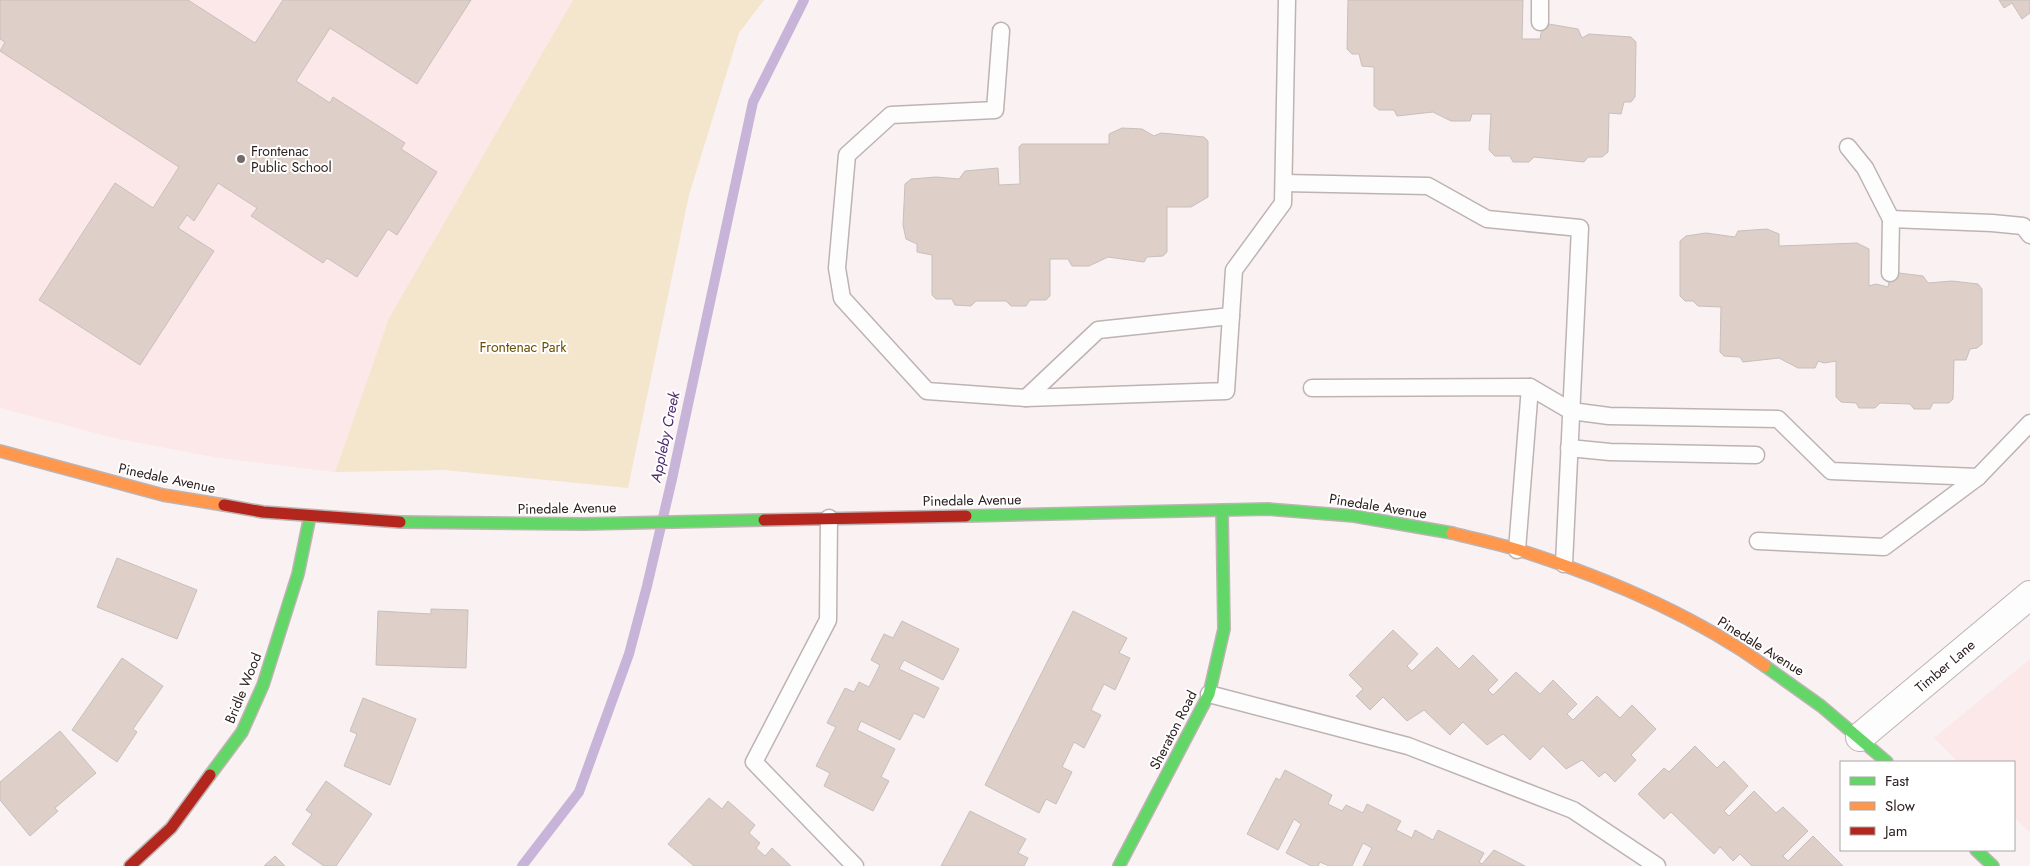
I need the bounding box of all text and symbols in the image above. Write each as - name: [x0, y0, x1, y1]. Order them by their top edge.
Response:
- place label: Frontenac Public School: [251, 141, 332, 177]
- marker: Frontenac Public School: [235, 153, 247, 165]
- park label: Frontenac Park: [480, 337, 567, 357]
- water label: Appleby Creek: [644, 389, 685, 485]
- street label: Pinedale Avenue: [117, 458, 217, 498]
- street label: Pinedale Avenue: [1328, 488, 1428, 524]
- street label: Pinedale Avenue: [922, 489, 1022, 511]
- street label: Pinedale Avenue: [517, 497, 617, 519]
- street label: Pinedale Avenue: [1714, 611, 1808, 681]
- street label: Timber Lane: [1911, 635, 1979, 697]
- street label: Bridle Wood: [220, 650, 266, 726]
- street label: Sheraton Road: [1144, 687, 1202, 773]
- legend: [1840, 761, 2015, 851]
- text: Fast: [1885, 770, 1909, 792]
- text: Slow: [1885, 795, 1916, 817]
- text: Jam: [1883, 820, 1908, 842]

